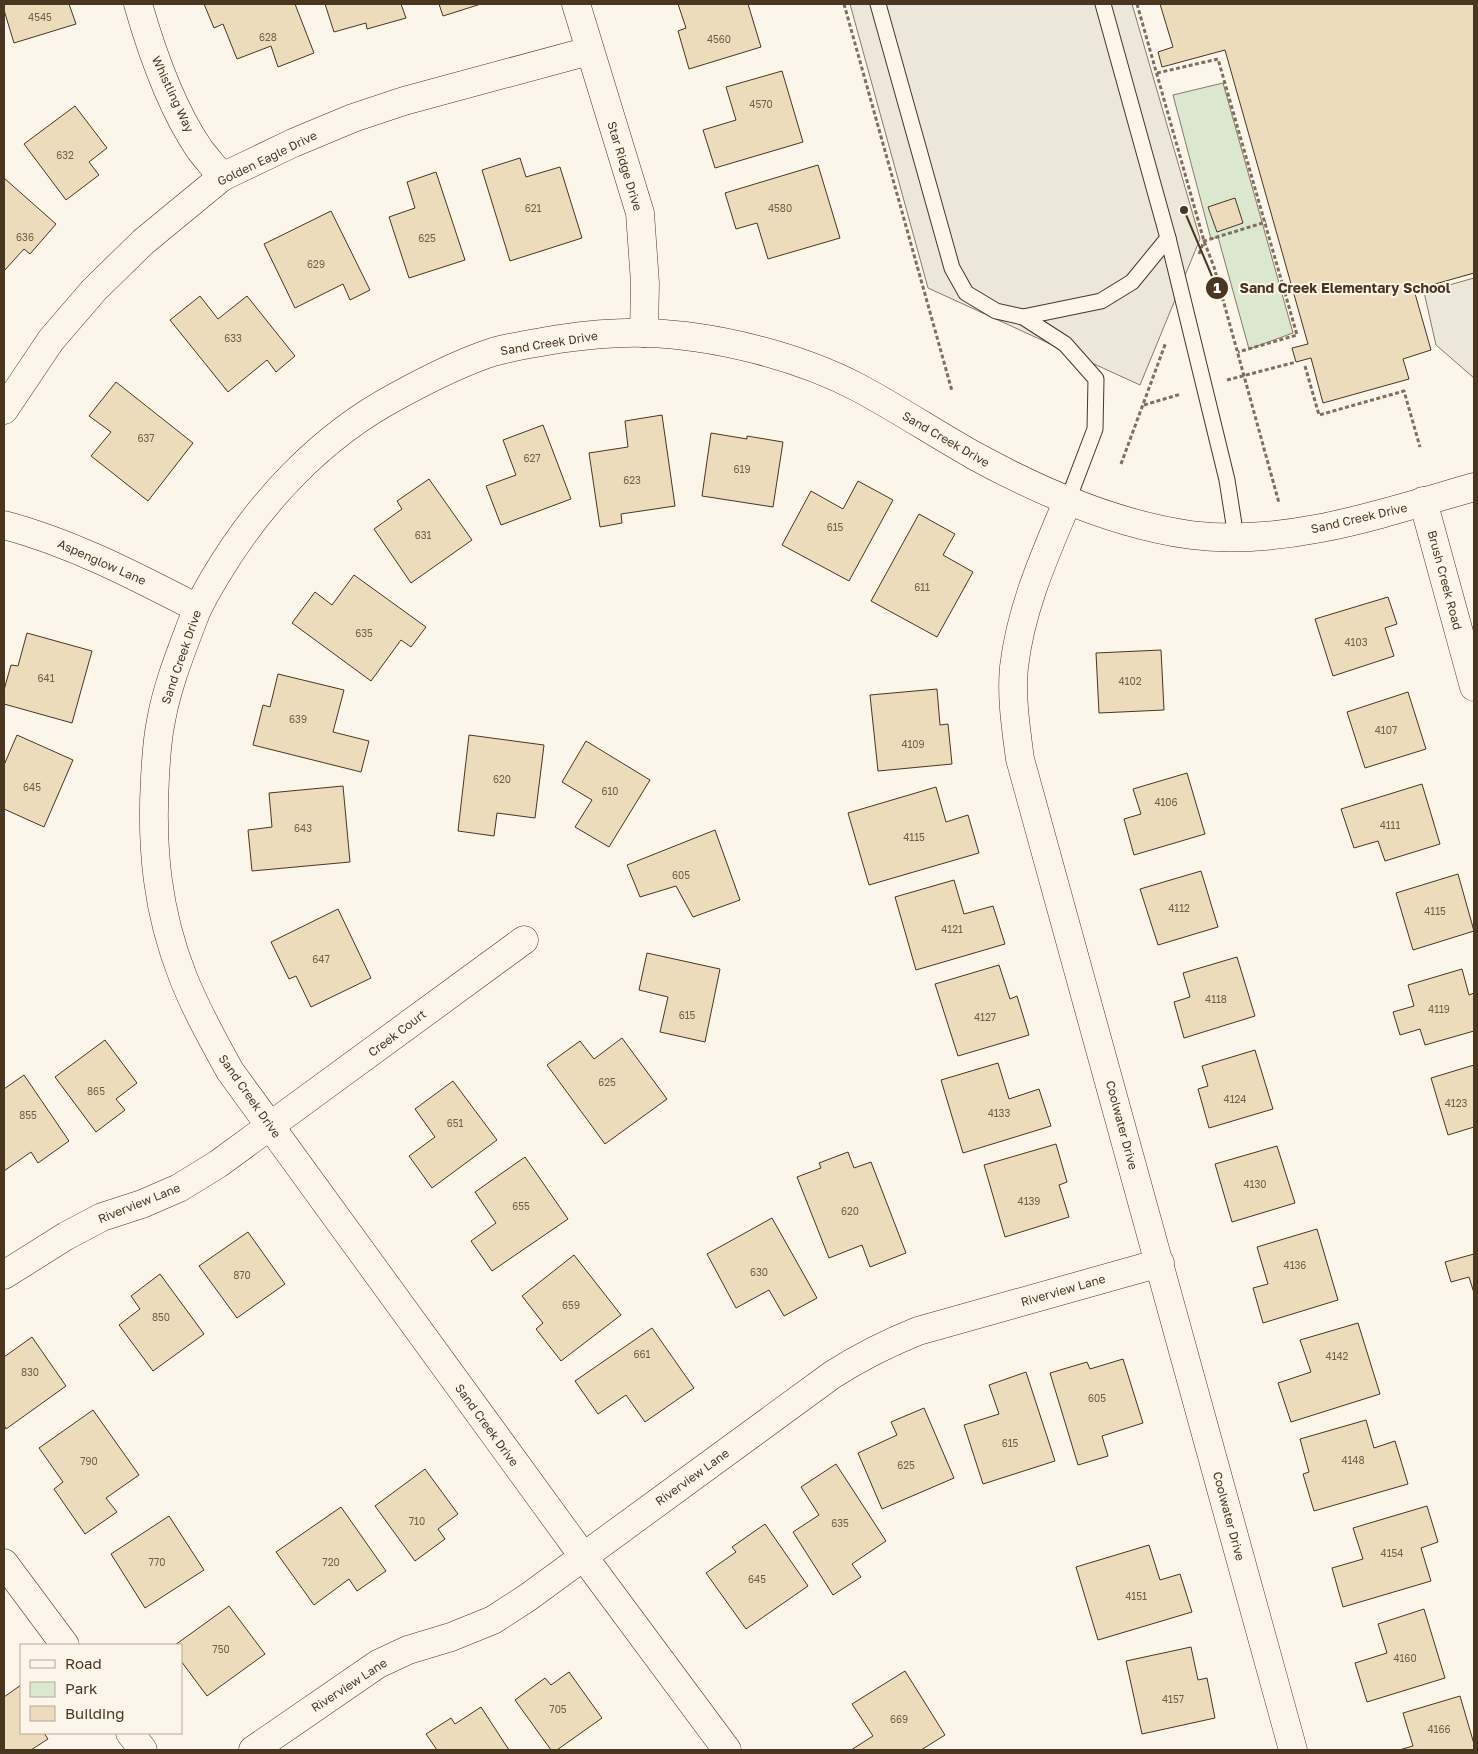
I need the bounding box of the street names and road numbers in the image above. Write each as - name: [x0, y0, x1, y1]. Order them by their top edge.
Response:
- street label: Whistling Way: [149, 53, 197, 135]
- street label: Star Ridge Drive: [604, 120, 646, 212]
- street label: Golden Eagle Drive: [215, 127, 319, 189]
- street label: Sand Creek Drive: [499, 328, 599, 358]
- street label: Sand Creek Drive: [900, 408, 992, 470]
- street label: Sand Creek Drive: [1309, 500, 1409, 536]
- street label: Brush Creek Road: [1424, 529, 1466, 631]
- street label: Aspenglow Lane: [56, 536, 148, 588]
- street label: Sand Creek Drive: [158, 608, 204, 706]
- street label: Creek Court: [365, 1006, 429, 1060]
- street label: Sand Creek Drive: [216, 1051, 284, 1141]
- street label: Coolwater Drive: [1103, 1079, 1141, 1171]
- street label: Riverview Lane: [96, 1180, 182, 1226]
- street label: Riverview Lane: [1019, 1271, 1107, 1309]
- street label: Sand Creek Drive: [452, 1381, 522, 1469]
- street label: Riverview Lane: [652, 1445, 732, 1509]
- street label: Coolwater Drive: [1210, 1470, 1248, 1562]
- street label: Riverview Lane: [308, 1655, 390, 1715]

